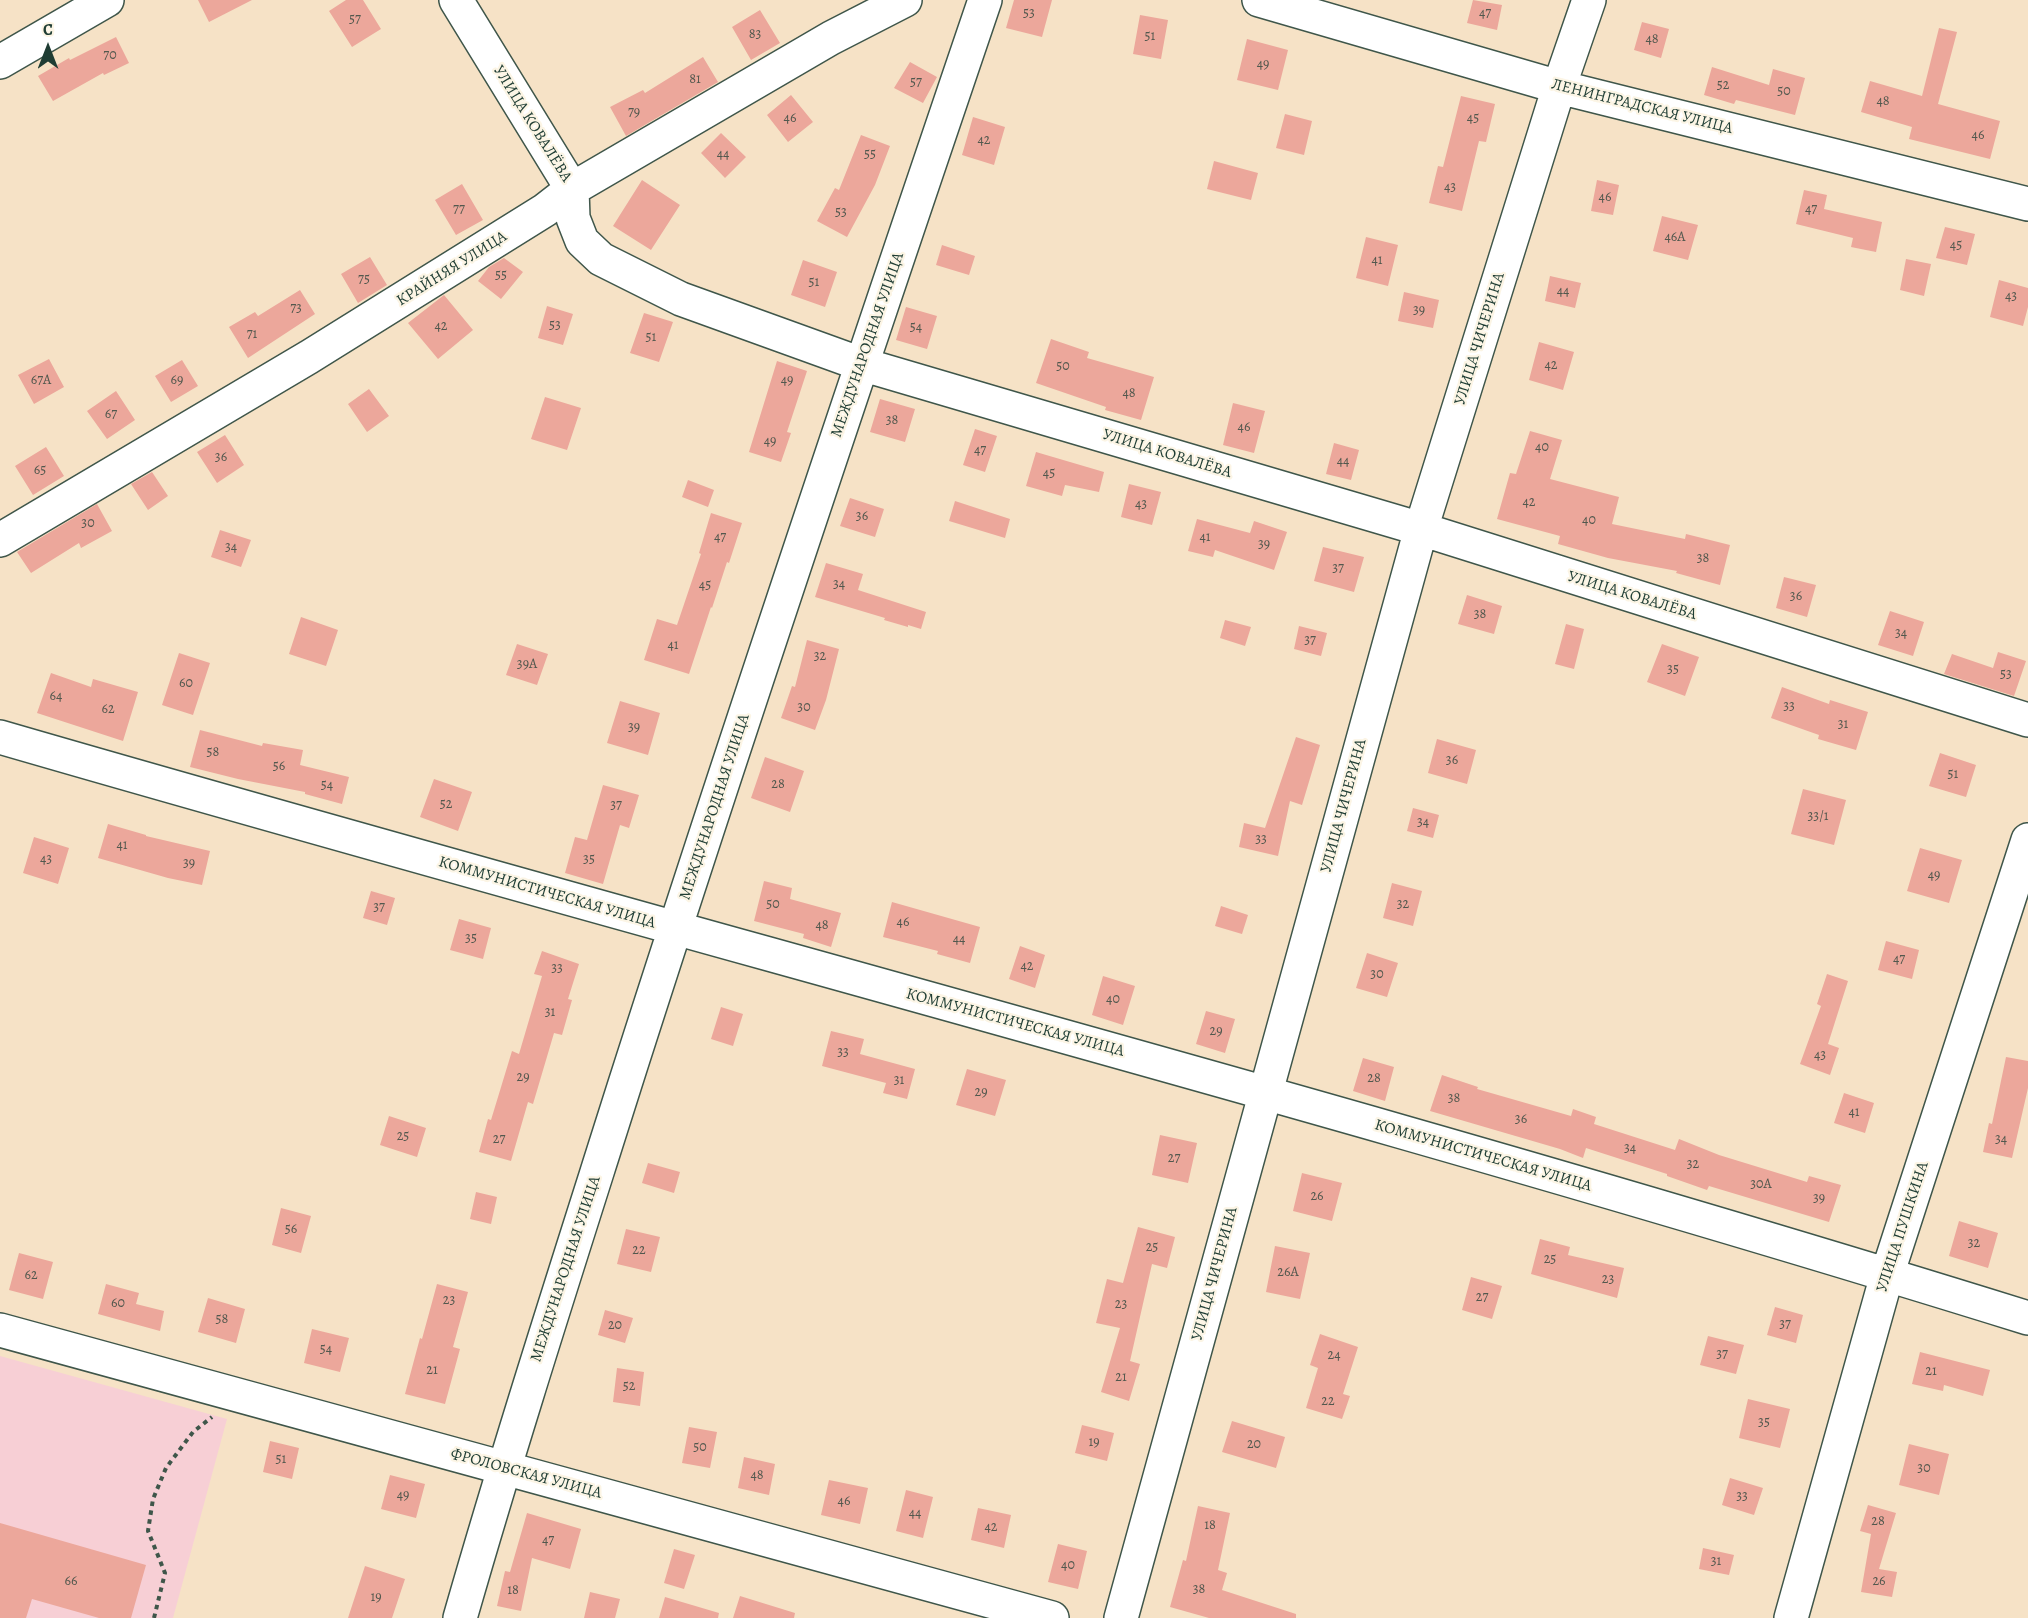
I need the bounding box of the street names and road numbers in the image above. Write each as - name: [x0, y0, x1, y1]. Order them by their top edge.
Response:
- street label: УЛИЦА КОВАЛЁВА: [488, 62, 576, 186]
- street label: ЛЕНИНГРАДСКАЯ УЛИЦА: [1549, 75, 1735, 139]
- street label: КРАЙНЯЯ УЛИЦА: [393, 227, 511, 311]
- street label: МЕЖДУНАРОДНАЯ УЛИЦА: [827, 250, 909, 440]
- street label: УЛИЦА ЧИЧЕРИНА: [1451, 270, 1509, 408]
- street label: УЛИЦА КОВАЛЁВА: [1100, 425, 1234, 483]
- street label: УЛИЦА КОВАЛЁВА: [1565, 567, 1699, 625]
- street label: МЕЖДУНАРОДНАЯ УЛИЦА: [676, 712, 754, 902]
- street label: УЛИЦА ЧИЧЕРИНА: [1317, 737, 1371, 875]
- street label: КОММУНИСТИЧЕСКАЯ УЛИЦА: [436, 853, 658, 933]
- street label: КОММУНИСТИЧЕСКАЯ УЛИЦА: [904, 985, 1126, 1061]
- street label: КОММУНИСТИЧЕСКАЯ УЛИЦА: [1372, 1116, 1594, 1196]
- street label: УЛИЦА ПУШКИНА: [1873, 1159, 1933, 1295]
- street label: МЕЖДУНАРОДНАЯ УЛИЦА: [527, 1174, 605, 1364]
- street label: УЛИЦА ЧИЧЕРИНА: [1188, 1205, 1242, 1343]
- street label: ФРОЛОВСКАЯ УЛИЦА: [448, 1445, 604, 1503]

